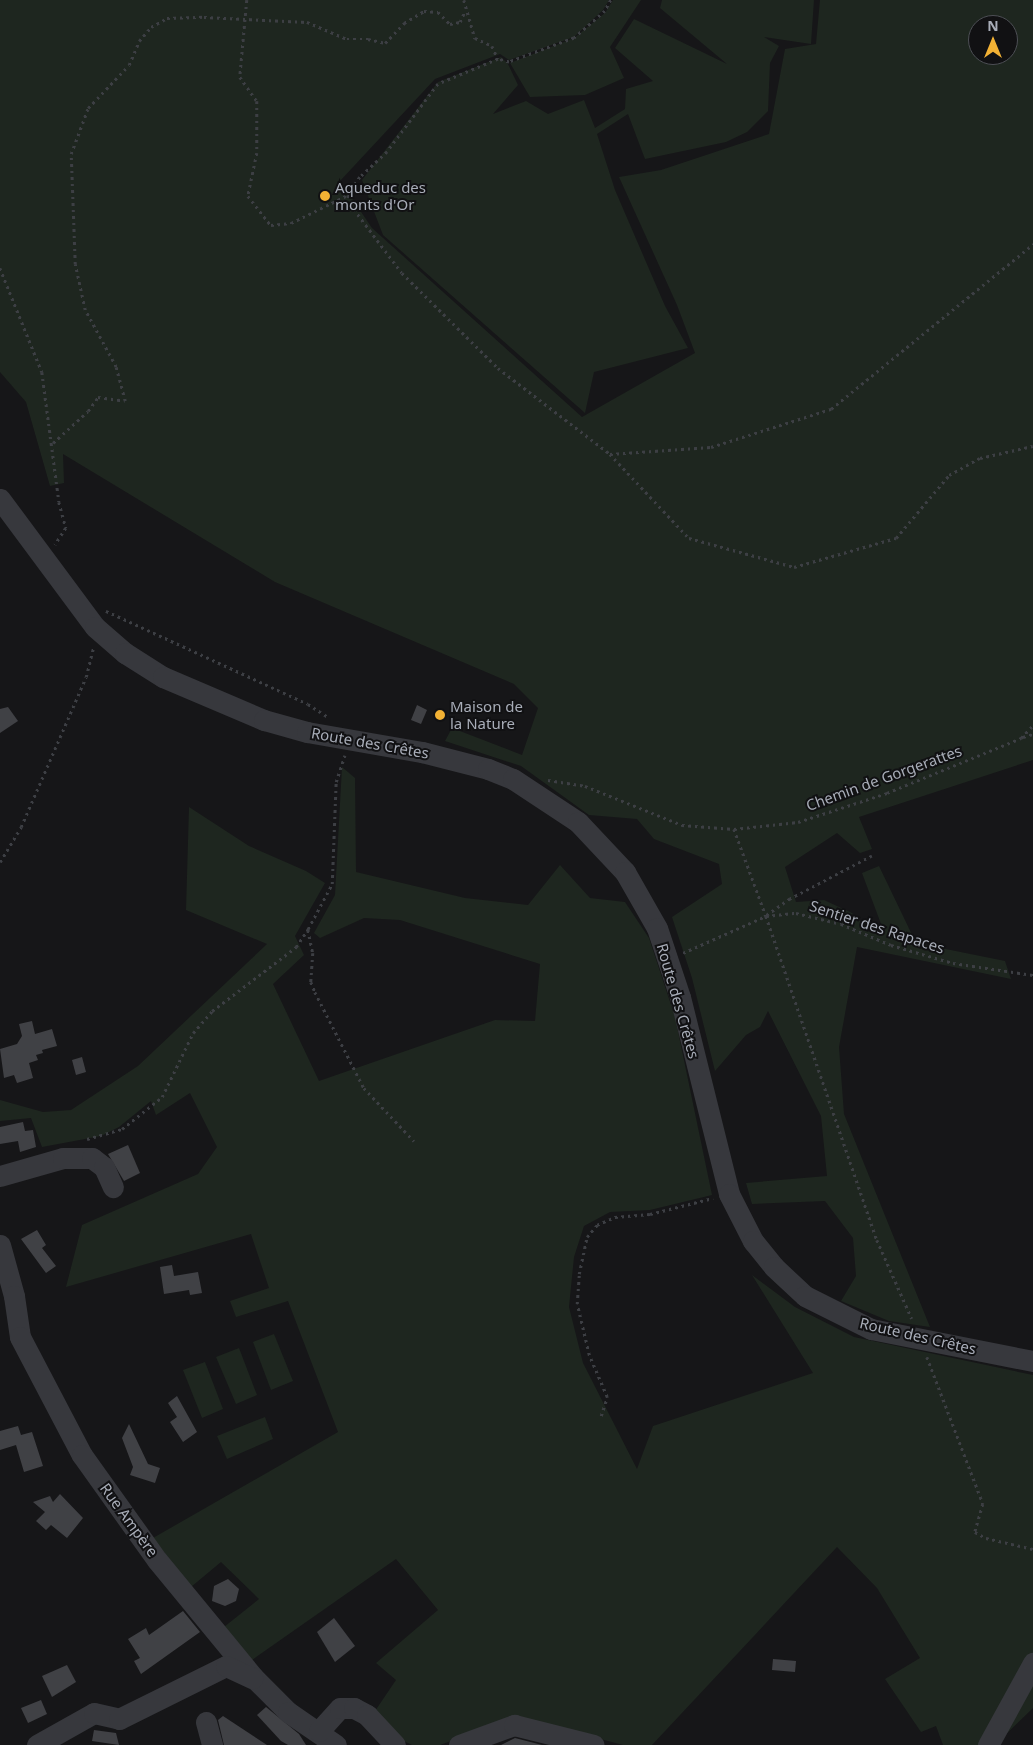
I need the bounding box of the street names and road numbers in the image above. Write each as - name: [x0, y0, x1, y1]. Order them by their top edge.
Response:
- street label: Route des Crêtes: [310, 724, 430, 762]
- street label: Chemin de Gorgerattes: [804, 741, 964, 815]
- street label: Sentier des Rapaces: [807, 897, 947, 957]
- street label: Route des Crêtes: [653, 941, 703, 1061]
- street label: Route des Crêtes: [858, 1314, 978, 1358]
- street label: Rue Ampère: [96, 1480, 162, 1560]

